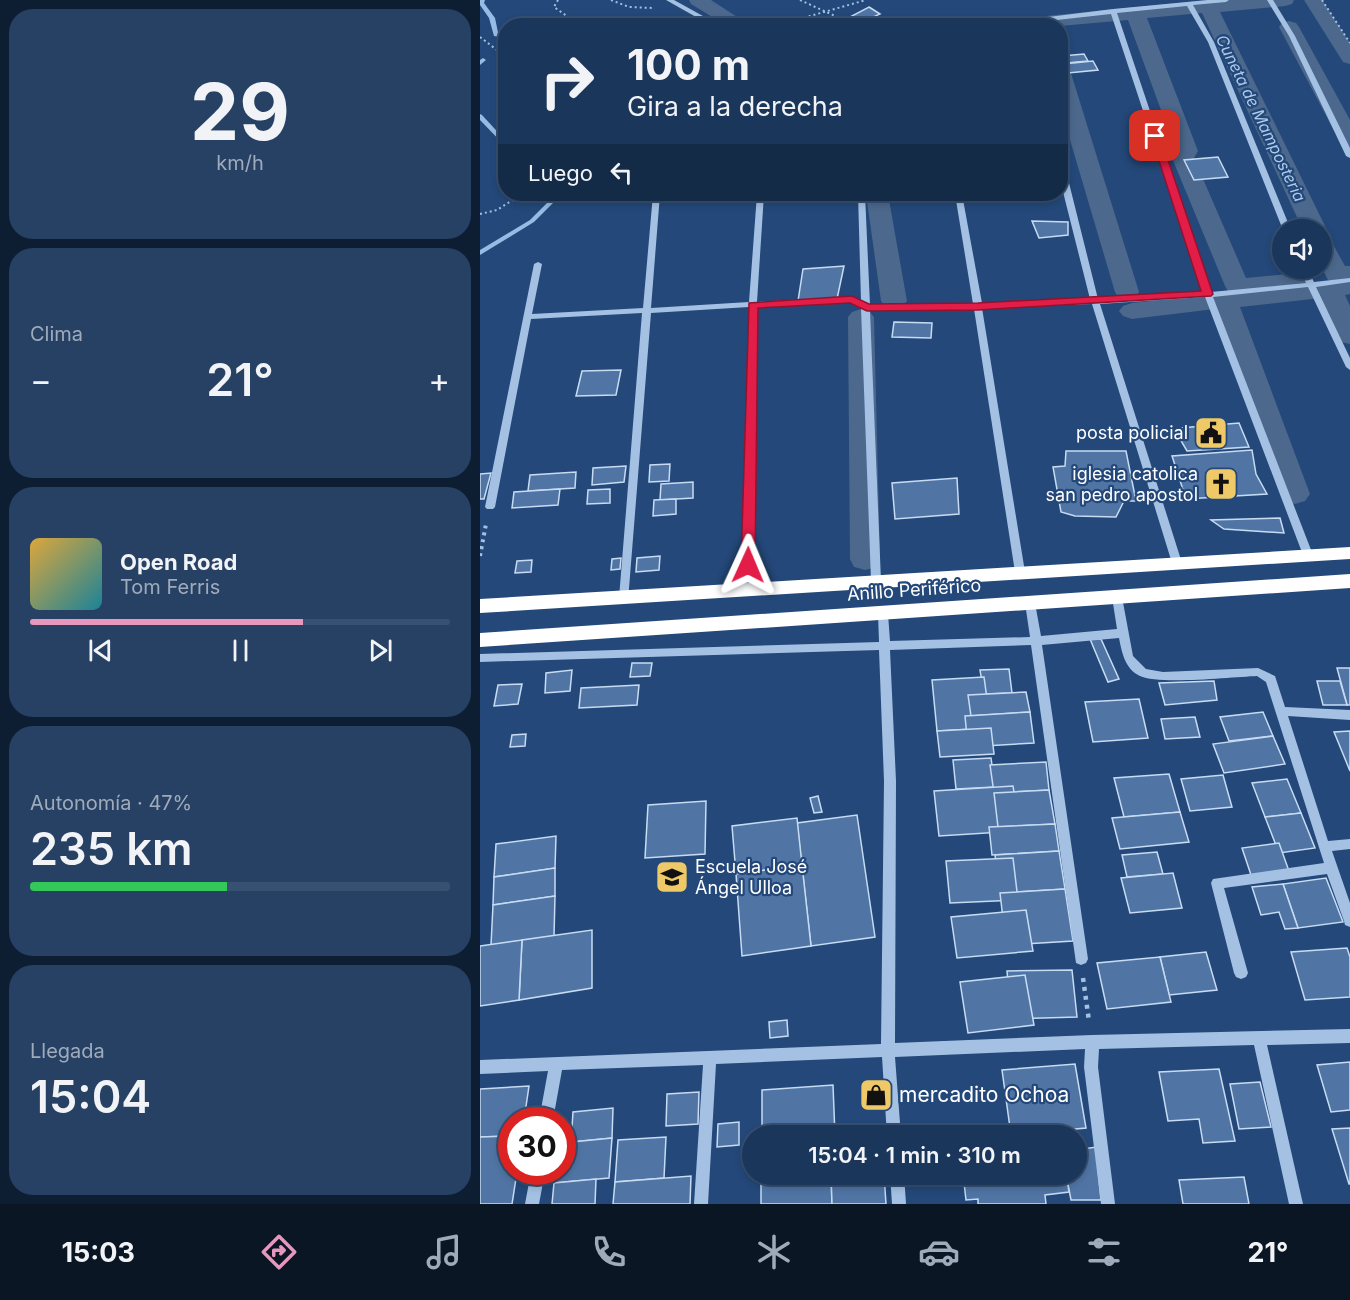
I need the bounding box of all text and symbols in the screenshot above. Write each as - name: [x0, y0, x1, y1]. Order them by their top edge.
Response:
- water label: Cuneta de Mamposteria: [1212, 31, 1310, 205]
- text: 100 m: [627, 39, 750, 90]
- icon: right: [528, 42, 606, 120]
- text: 29: [190, 64, 290, 159]
- text: Gira a la derecha: [627, 90, 843, 123]
- pin: [1129, 110, 1180, 161]
- icon: arrive: [1138, 119, 1171, 152]
- text: km/h: [216, 151, 264, 175]
- icon: left: [605, 156, 638, 189]
- text: Luego: [528, 160, 593, 186]
- map controls: [1272, 219, 1332, 279]
- button: sound: [1272, 219, 1332, 279]
- text: Clima: [30, 322, 83, 346]
- text: 21°: [206, 352, 274, 407]
- text: −: [30, 360, 52, 400]
- text: +: [428, 360, 450, 400]
- public building icon: posta policial: [1193, 415, 1229, 451]
- place label: posta policial: [1076, 422, 1188, 443]
- place label: iglesia catolica san pedro apostol: [1046, 463, 1198, 505]
- church icon: iglesia catolica san pedro apostol: [1203, 466, 1239, 502]
- position arrow: [716, 533, 780, 597]
- text: Open Road: [120, 549, 237, 575]
- street label: Anillo Periférico: [846, 574, 982, 605]
- text: Tom Ferris: [120, 575, 220, 599]
- icon: previous: [84, 634, 117, 667]
- icon: pause: [224, 634, 257, 667]
- icon: next: [364, 634, 397, 667]
- text: Autonomía · 47%: [30, 791, 192, 815]
- text: 235 km: [30, 821, 192, 876]
- place label: Escuela José Ángel Ulloa: [695, 856, 807, 898]
- school or university icon: Escuela José Ángel Ulloa: [654, 859, 690, 895]
- text: Llegada: [30, 1039, 105, 1063]
- text: 15:04: [30, 1069, 151, 1124]
- shop icon: mercadito Ochoa: [858, 1077, 894, 1113]
- place label: mercadito Ochoa: [899, 1082, 1069, 1107]
- speed limit sign: 30: [498, 1107, 576, 1185]
- text: 15:04 · 1 min · 310 m: [808, 1142, 1021, 1168]
- icon: directions: [258, 1231, 300, 1273]
- icon: music: [423, 1231, 465, 1273]
- icon: phone: [588, 1231, 630, 1273]
- icon: climate: [753, 1231, 795, 1273]
- icon: car: [918, 1231, 960, 1273]
- icon: filters: [1083, 1231, 1125, 1273]
- text: 15:03: [61, 1236, 135, 1269]
- text: 21°: [1247, 1236, 1289, 1269]

